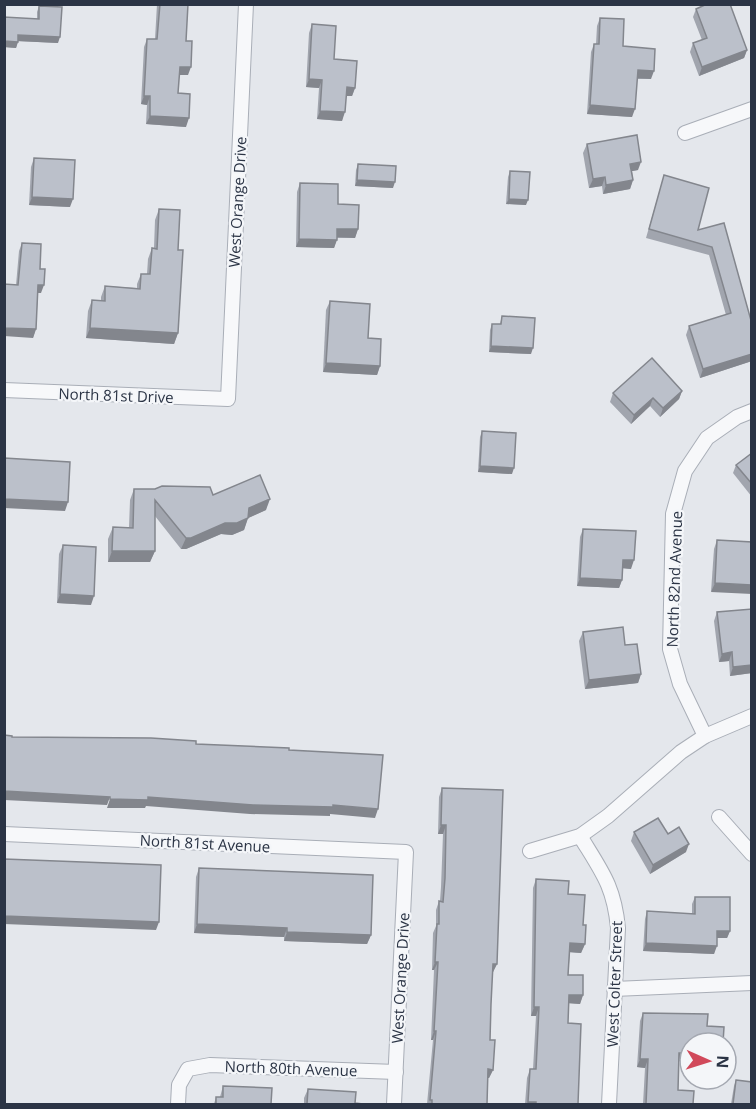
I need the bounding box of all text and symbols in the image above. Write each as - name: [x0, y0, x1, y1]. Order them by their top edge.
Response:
- street label: West Orange Drive: [224, 136, 250, 268]
- street label: North 81st Drive: [58, 383, 174, 407]
- street label: North 82nd Avenue: [662, 510, 686, 648]
- street label: North 81st Avenue: [139, 830, 271, 856]
- street label: West Orange Drive: [387, 912, 413, 1044]
- street label: West Colter Street: [602, 920, 626, 1048]
- north arrow: [678, 1031, 738, 1091]
- text: N: [712, 1055, 734, 1069]
- street label: North 80th Avenue: [224, 1056, 358, 1080]

